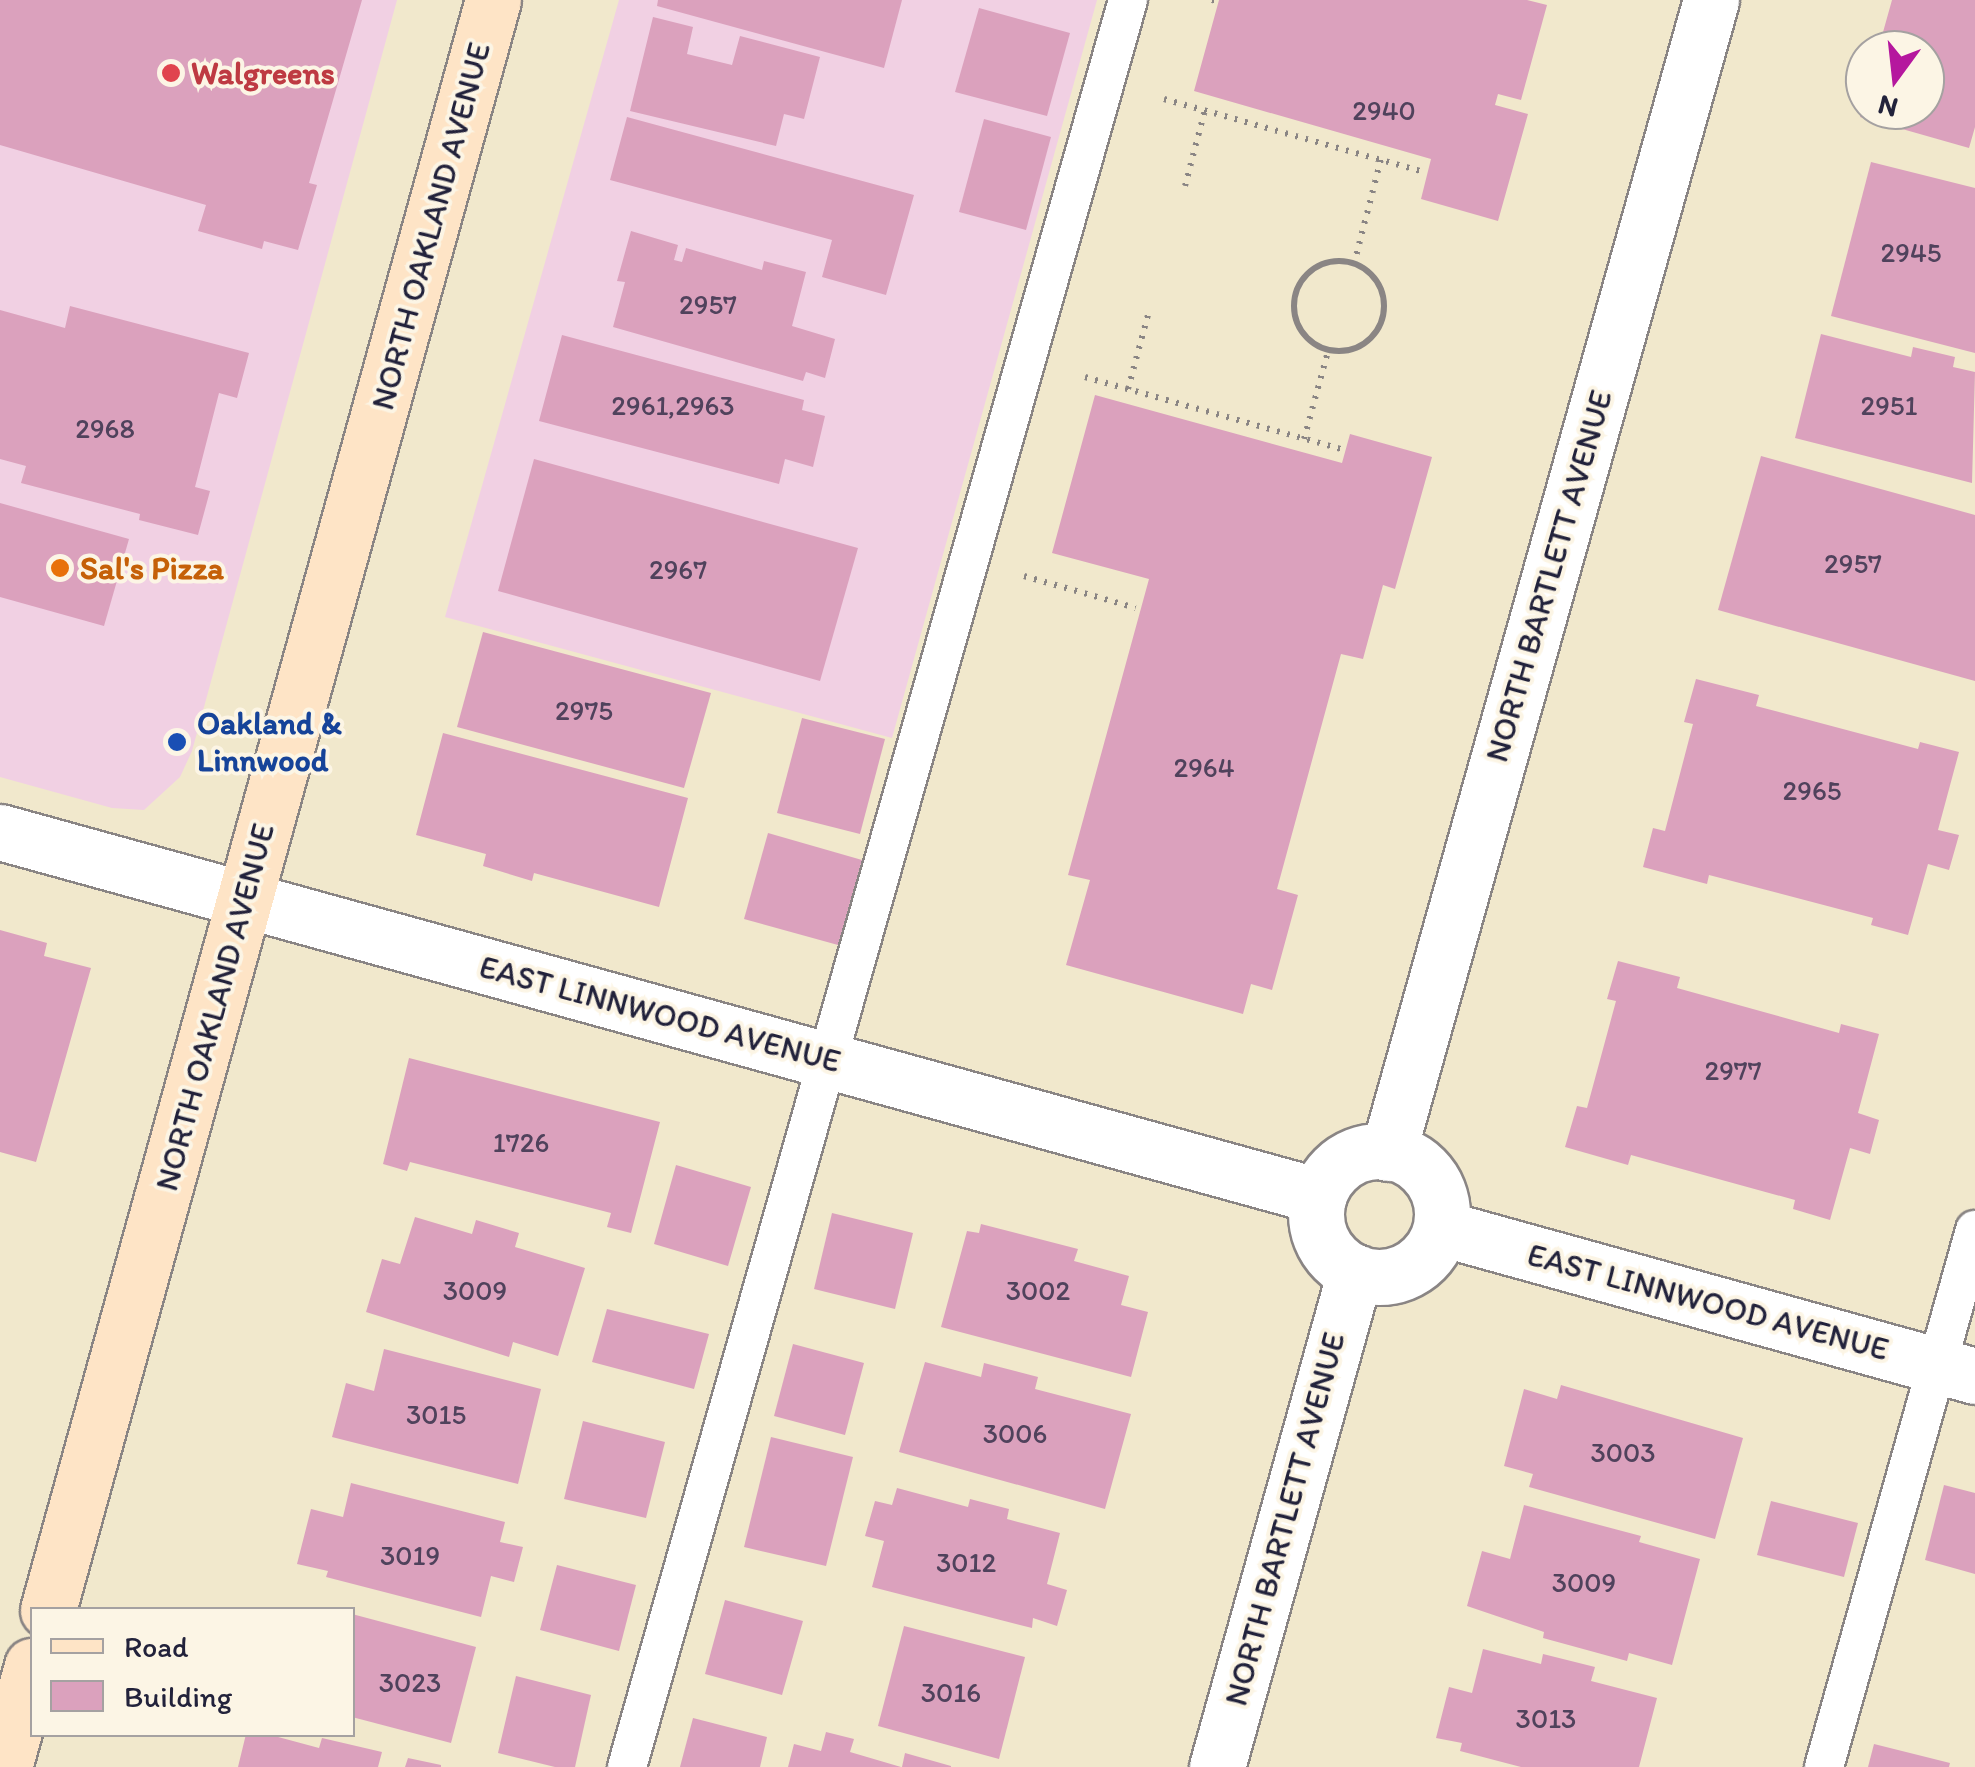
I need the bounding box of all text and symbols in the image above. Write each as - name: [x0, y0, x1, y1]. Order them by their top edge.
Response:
- north arrow: [1845, 30, 1945, 130]
- street label: NORTH OAKLAND AVENUE: [363, 38, 499, 414]
- place label: Walgreens: [191, 54, 335, 92]
- marker: Walgreens: [160, 62, 182, 84]
- text: N: [1874, 88, 1901, 126]
- house number: 2940: [1352, 93, 1416, 127]
- house number: 2945: [1881, 235, 1941, 269]
- house number: 2957: [679, 287, 737, 321]
- street label: NORTH BARTLETT AVENUE: [1478, 386, 1620, 766]
- house number: 2961,2963: [611, 388, 735, 422]
- house number: 2951: [1860, 388, 1918, 422]
- house number: 2968: [75, 411, 135, 445]
- house number: 2957: [1824, 546, 1882, 580]
- place label: Sal's Pizza: [80, 549, 223, 587]
- house number: 2967: [649, 552, 707, 586]
- marker: Sal's Pizza: [49, 557, 71, 579]
- house number: 2975: [555, 693, 613, 727]
- place label: Oakland & Linnwood: [197, 705, 342, 780]
- marker: Oakland & Linnwood: [166, 731, 188, 753]
- house number: 2964: [1173, 750, 1235, 784]
- house number: 2965: [1783, 773, 1841, 807]
- street label: NORTH OAKLAND AVENUE: [147, 819, 283, 1195]
- street label: EAST LINNWOOD AVENUE: [476, 948, 844, 1080]
- house number: 2977: [1704, 1053, 1762, 1087]
- house number: 1726: [493, 1125, 549, 1159]
- street label: EAST LINNWOOD AVENUE: [1524, 1236, 1892, 1368]
- house number: 3009: [443, 1273, 507, 1307]
- house number: 3002: [1006, 1273, 1070, 1307]
- street label: NORTH BARTLETT AVENUE: [1217, 1328, 1353, 1710]
- house number: 3015: [406, 1397, 466, 1431]
- house number: 3006: [983, 1416, 1047, 1450]
- house number: 3003: [1590, 1435, 1656, 1469]
- house number: 3019: [380, 1538, 440, 1572]
- house number: 3012: [936, 1545, 996, 1579]
- house number: 3009: [1552, 1565, 1616, 1599]
- legend: [30, 1607, 355, 1737]
- text: Road: [124, 1628, 189, 1665]
- house number: 3023: [379, 1665, 441, 1699]
- house number: 3016: [921, 1675, 981, 1709]
- text: Building: [124, 1678, 232, 1715]
- house number: 3013: [1516, 1701, 1576, 1735]

